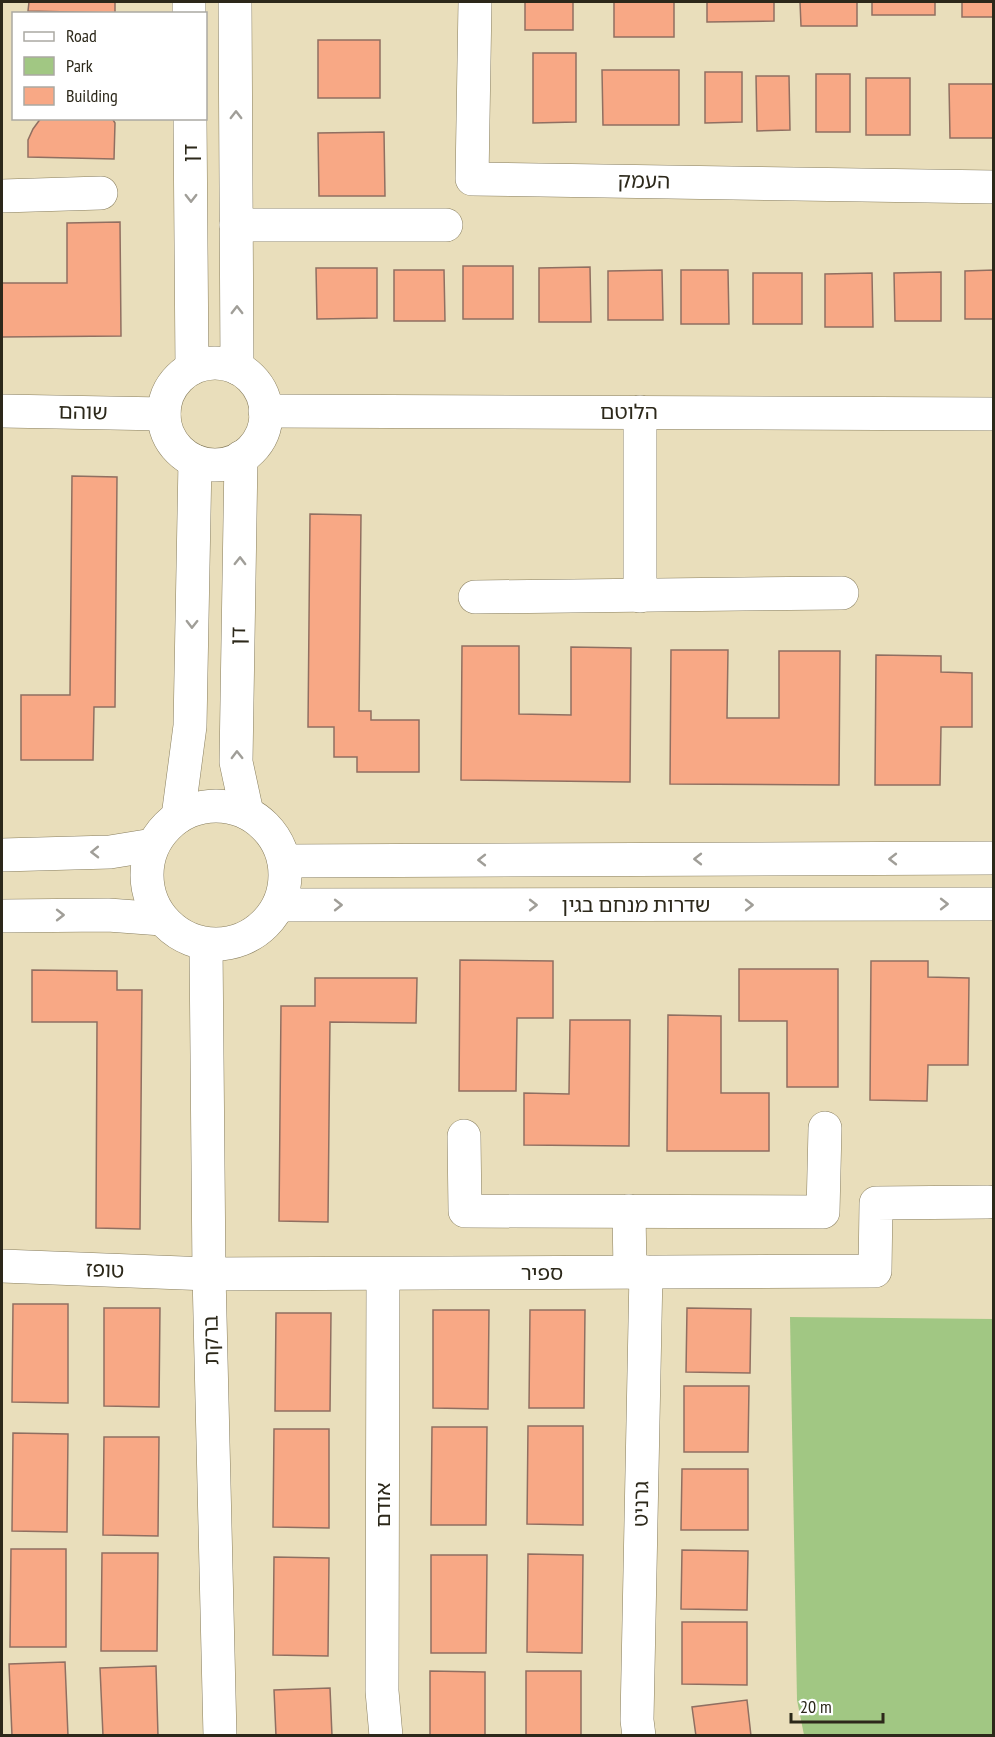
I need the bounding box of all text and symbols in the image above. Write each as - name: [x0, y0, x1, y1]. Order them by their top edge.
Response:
- legend: [12, 12, 207, 120]
- text: Road: [66, 24, 97, 47]
- text: Park: [66, 54, 93, 77]
- text: Building: [66, 84, 118, 107]
- one-way arrow: [230, 110, 242, 119]
- street label: דן: [176, 144, 203, 162]
- street label: העמק: [617, 167, 671, 194]
- one-way arrow: [185, 193, 197, 202]
- one-way arrow: [231, 305, 243, 314]
- street label: שוהם: [58, 398, 108, 425]
- street label: הלוטם: [600, 398, 658, 425]
- one-way arrow: [234, 556, 246, 565]
- one-way arrow: [186, 620, 198, 629]
- street label: דן: [224, 627, 251, 645]
- one-way arrow: [231, 751, 243, 760]
- one-way arrow: [91, 846, 100, 858]
- one-way arrow: [889, 852, 898, 865]
- one-way arrow: [694, 853, 703, 865]
- one-way arrow: [478, 854, 487, 866]
- street label: שדרות מנחם בגין: [562, 891, 710, 918]
- one-way arrow: [939, 898, 948, 910]
- one-way arrow: [333, 899, 342, 911]
- one-way arrow: [528, 899, 537, 911]
- one-way arrow: [744, 899, 753, 911]
- one-way arrow: [55, 909, 64, 921]
- street label: טופז: [85, 1255, 125, 1284]
- street label: ספיר: [521, 1259, 563, 1286]
- street label: ברקת: [197, 1315, 224, 1365]
- street label: גרניט: [627, 1481, 654, 1527]
- street label: אודם: [369, 1483, 396, 1527]
- scale bar: [791, 1686, 882, 1724]
- text: 20 m: [800, 1695, 832, 1718]

